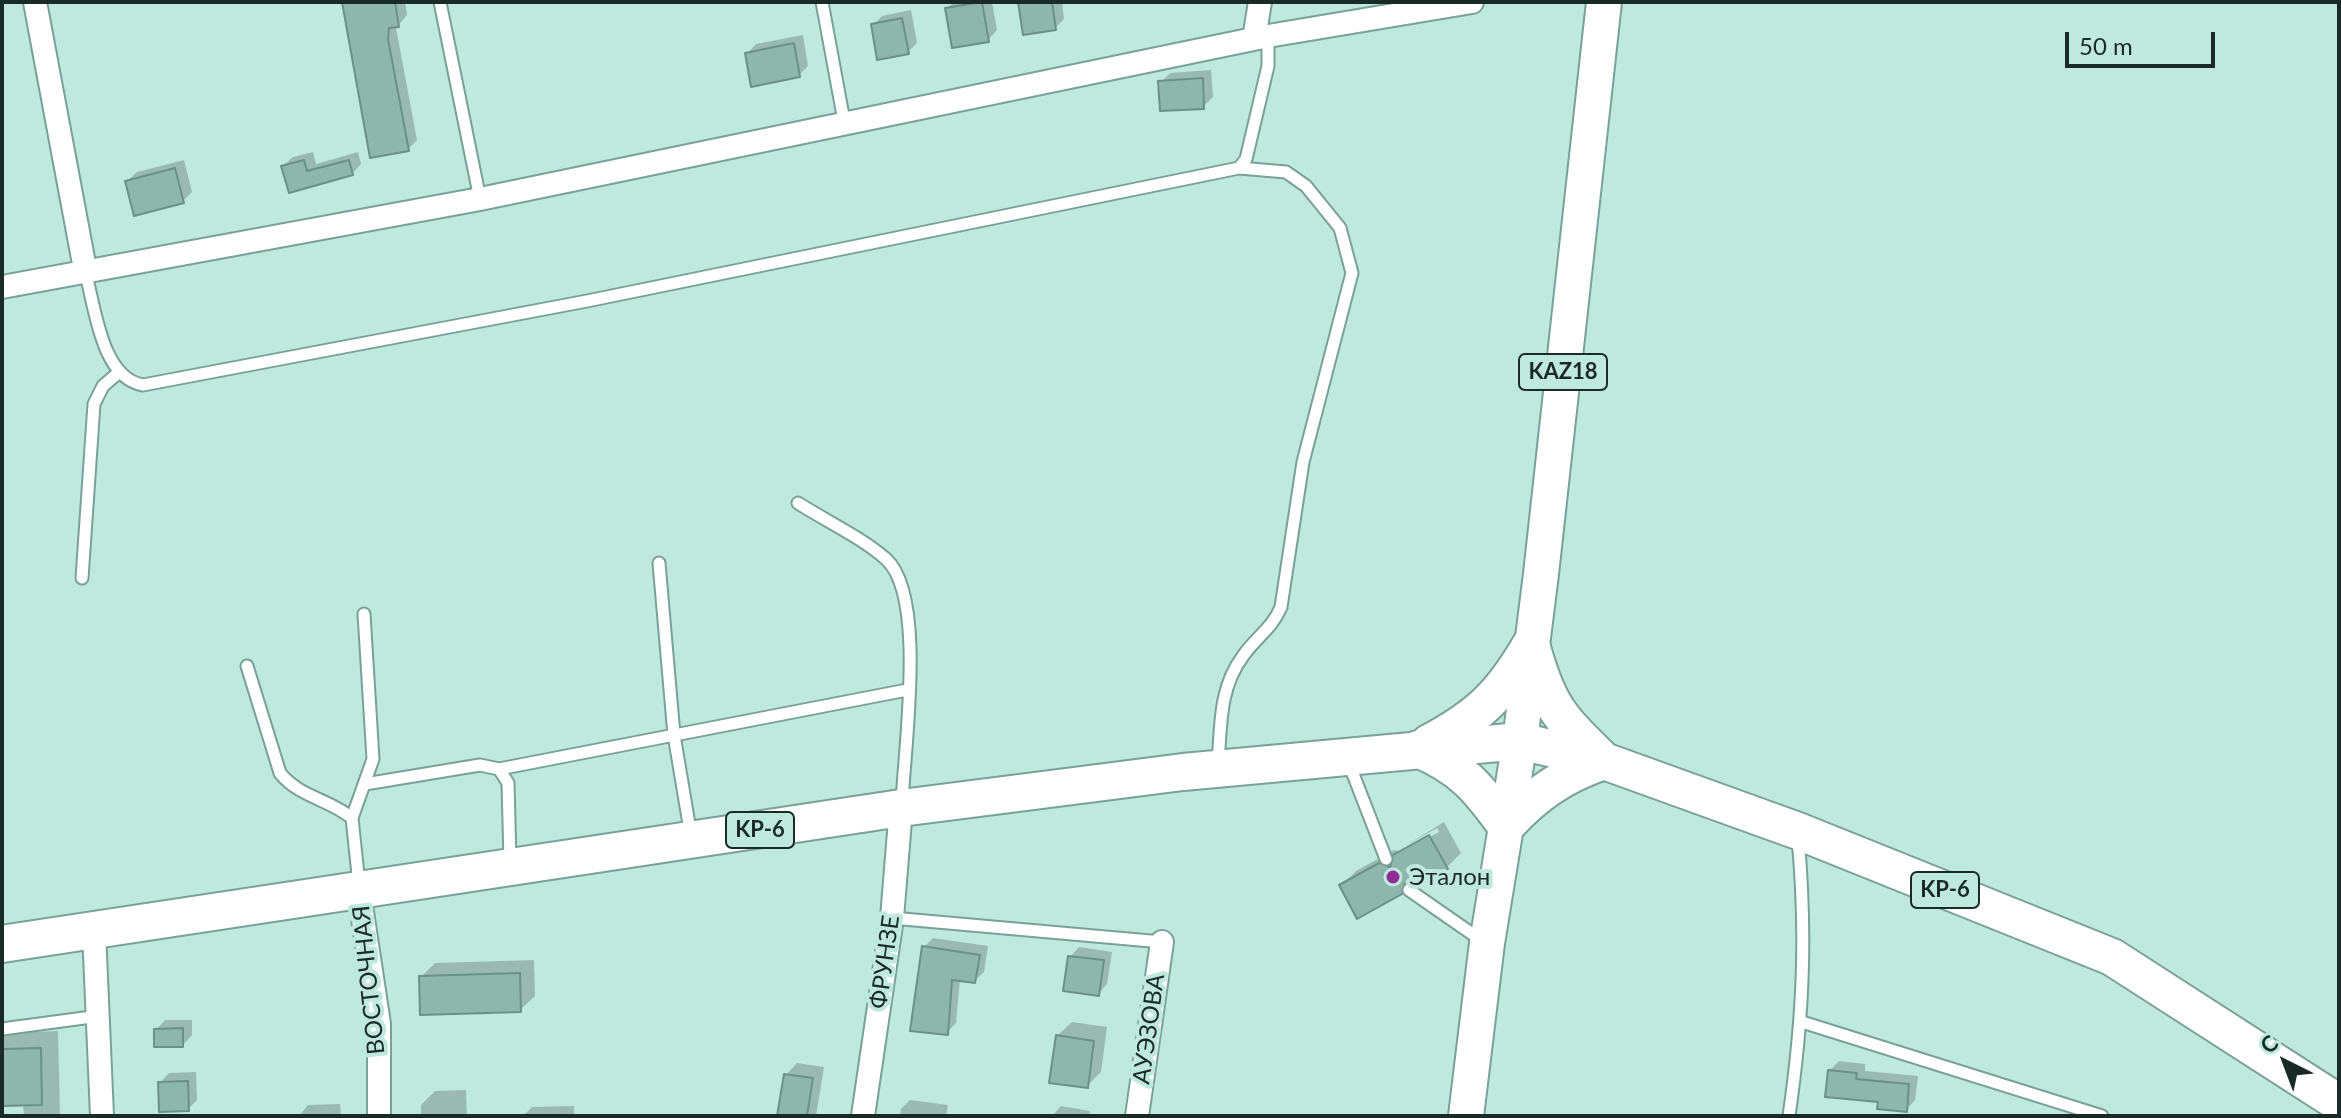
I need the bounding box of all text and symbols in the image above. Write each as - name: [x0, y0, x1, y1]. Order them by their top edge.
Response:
- scale bar: [2069, 16, 2219, 66]
- text: 50 m: [2079, 31, 2133, 60]
- road number: KAZ18: [1519, 354, 1607, 390]
- road number: KP-6: [726, 812, 794, 848]
- place label: Эталон: [1409, 863, 1490, 891]
- marker: Эталон: [1384, 868, 1402, 886]
- road number: KP-6: [1911, 872, 1979, 908]
- street label: ВОСТОЧНАЯ: [347, 904, 391, 1056]
- street label: ФРУНЗЕ: [864, 913, 906, 1011]
- street label: АУЭЗОВА: [1127, 972, 1171, 1086]
- north arrow: [2245, 1022, 2325, 1102]
- text: С: [2254, 1029, 2283, 1059]

